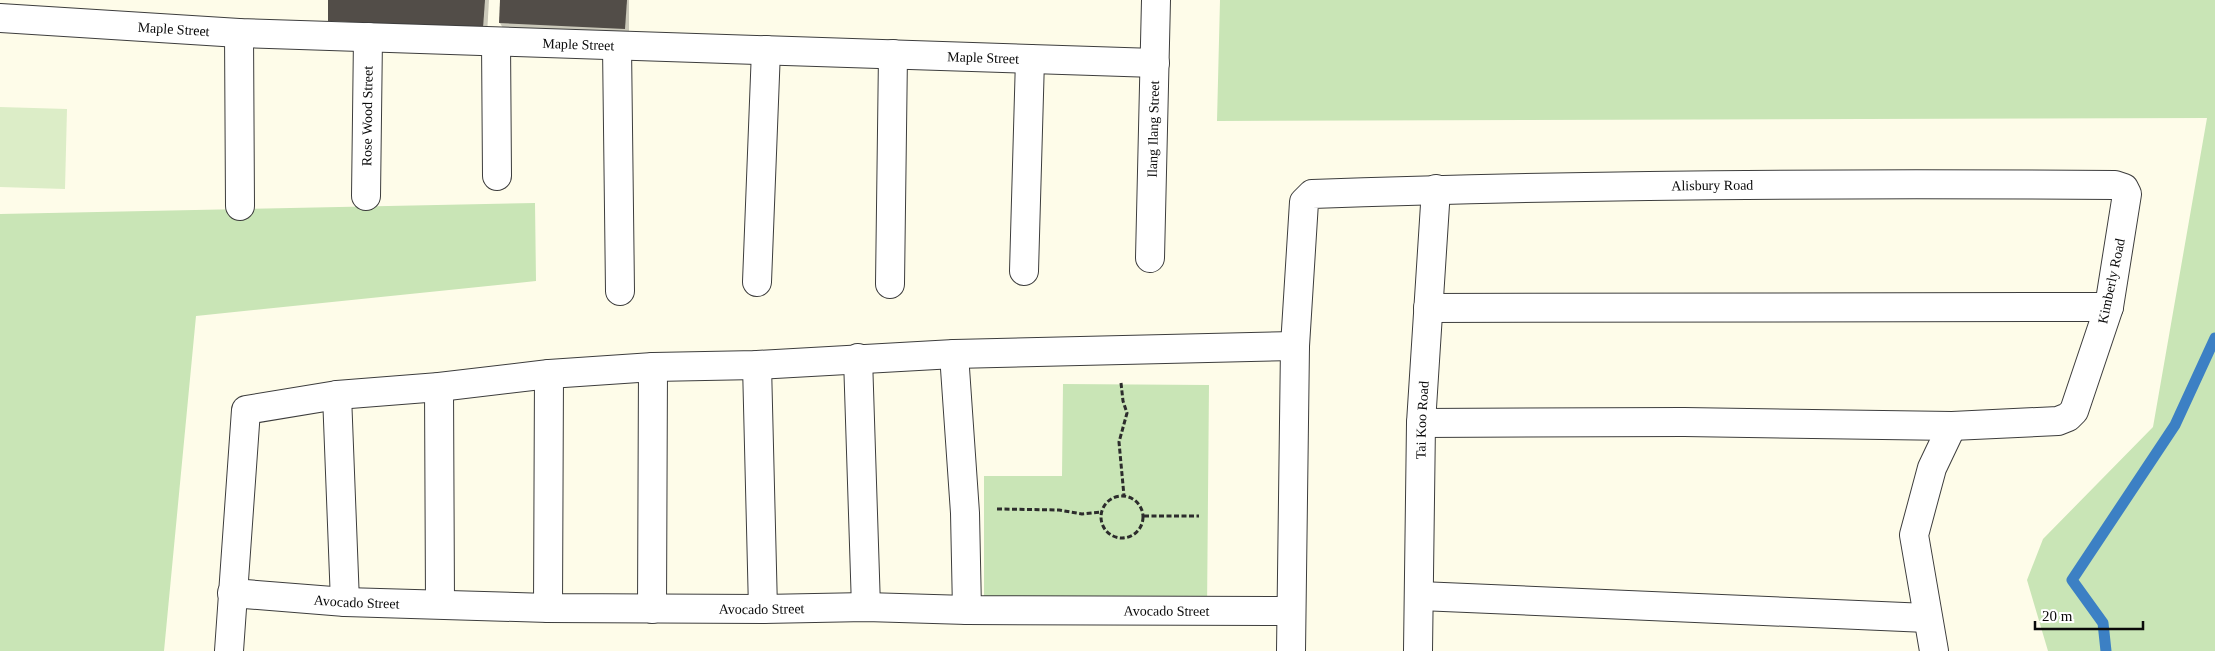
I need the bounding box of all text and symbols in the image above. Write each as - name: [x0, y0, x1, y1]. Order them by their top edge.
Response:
- street label: Maple Street: [137, 20, 210, 39]
- street label: Maple Street: [542, 36, 615, 53]
- street label: Maple Street: [947, 49, 1019, 67]
- street label: Rose Wood Street: [359, 66, 376, 166]
- street label: Ilang Ilang Street: [1145, 80, 1162, 178]
- street label: Alisbury Road: [1671, 178, 1753, 193]
- street label: Kimberly Road: [2095, 237, 2128, 325]
- street label: Tai Koo Road: [1414, 380, 1432, 459]
- street label: Avocado Street: [313, 593, 400, 612]
- scale bar: [2035, 598, 2142, 630]
- street label: Avocado Street: [719, 601, 805, 617]
- street label: Avocado Street: [1124, 603, 1209, 619]
- text: 20 m: [2042, 608, 2073, 624]

